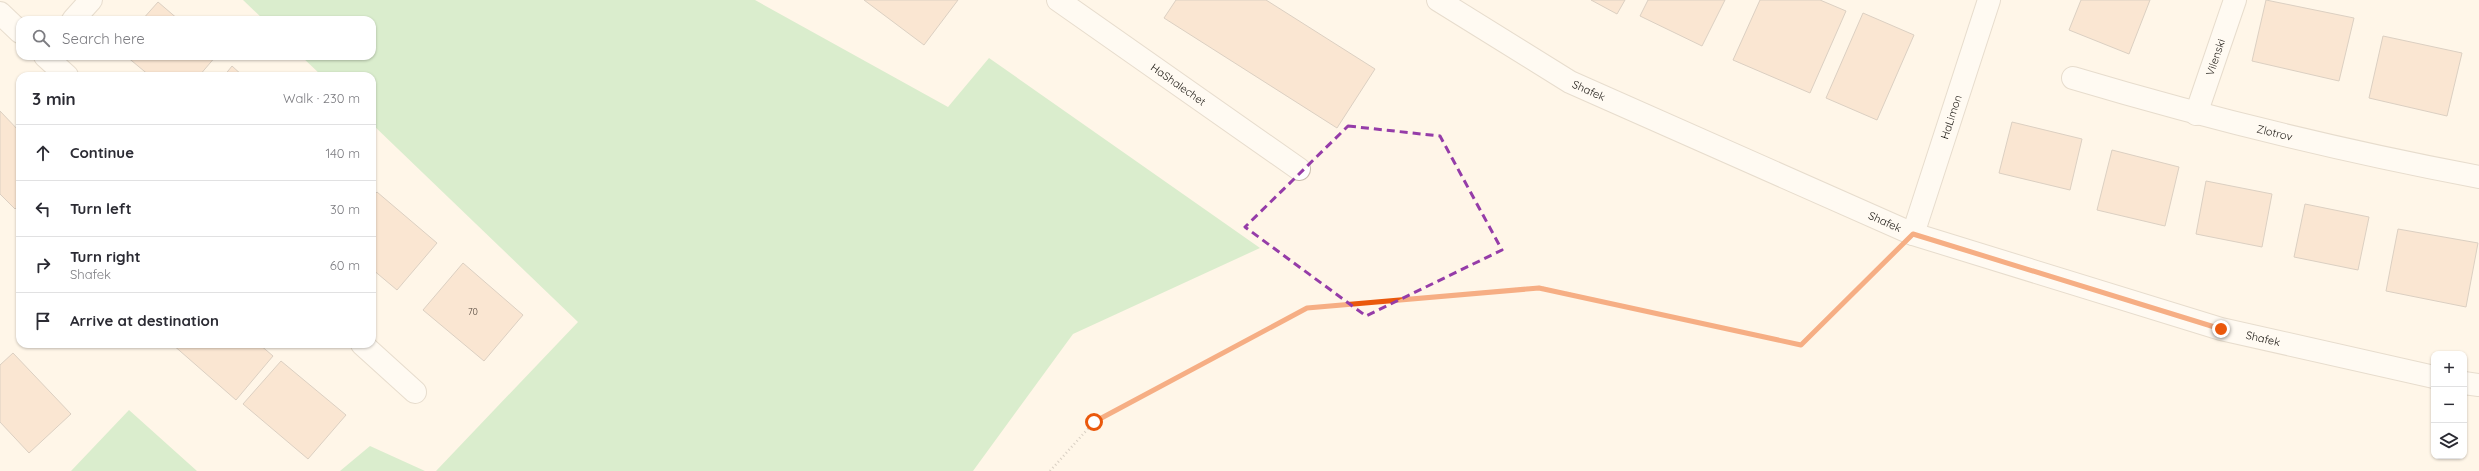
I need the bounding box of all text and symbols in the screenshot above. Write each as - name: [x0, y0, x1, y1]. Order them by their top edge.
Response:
- search box: [16, 16, 376, 60]
- icon: search: [30, 27, 52, 49]
- text: Search here: [62, 29, 145, 48]
- street label: Vilenski: [2203, 37, 2228, 78]
- street label: HaShalechet: [1148, 60, 1209, 109]
- street label: Shafek: [1570, 77, 1608, 104]
- text: 3 min: [32, 88, 76, 109]
- text: Walk · 230 m: [283, 90, 360, 106]
- street label: HaLimon: [1937, 93, 1965, 141]
- street label: Zlotrov: [2255, 122, 2294, 144]
- icon: ahead: [32, 142, 54, 164]
- text: Continue: [70, 143, 134, 162]
- text: 140 m: [325, 145, 360, 161]
- icon: left: [32, 198, 54, 220]
- text: Turn left: [70, 199, 132, 218]
- text: 30 m: [330, 201, 360, 217]
- street label: Shafek: [1866, 208, 1904, 235]
- text: Turn right: [70, 247, 141, 266]
- icon: right: [32, 254, 54, 276]
- text: 60 m: [330, 257, 360, 273]
- text: Shafek: [70, 266, 111, 282]
- house number: 70: [468, 306, 478, 317]
- icon: arrive: [32, 310, 54, 332]
- text: Arrive at destination: [70, 311, 219, 330]
- route end: [2212, 320, 2230, 338]
- street label: Shafek: [2245, 328, 2282, 349]
- map controls: [2431, 351, 2467, 459]
- button: +: [2431, 351, 2467, 387]
- button: −: [2431, 387, 2467, 423]
- route start: [1085, 413, 1103, 431]
- button: layers: [2431, 423, 2467, 459]

